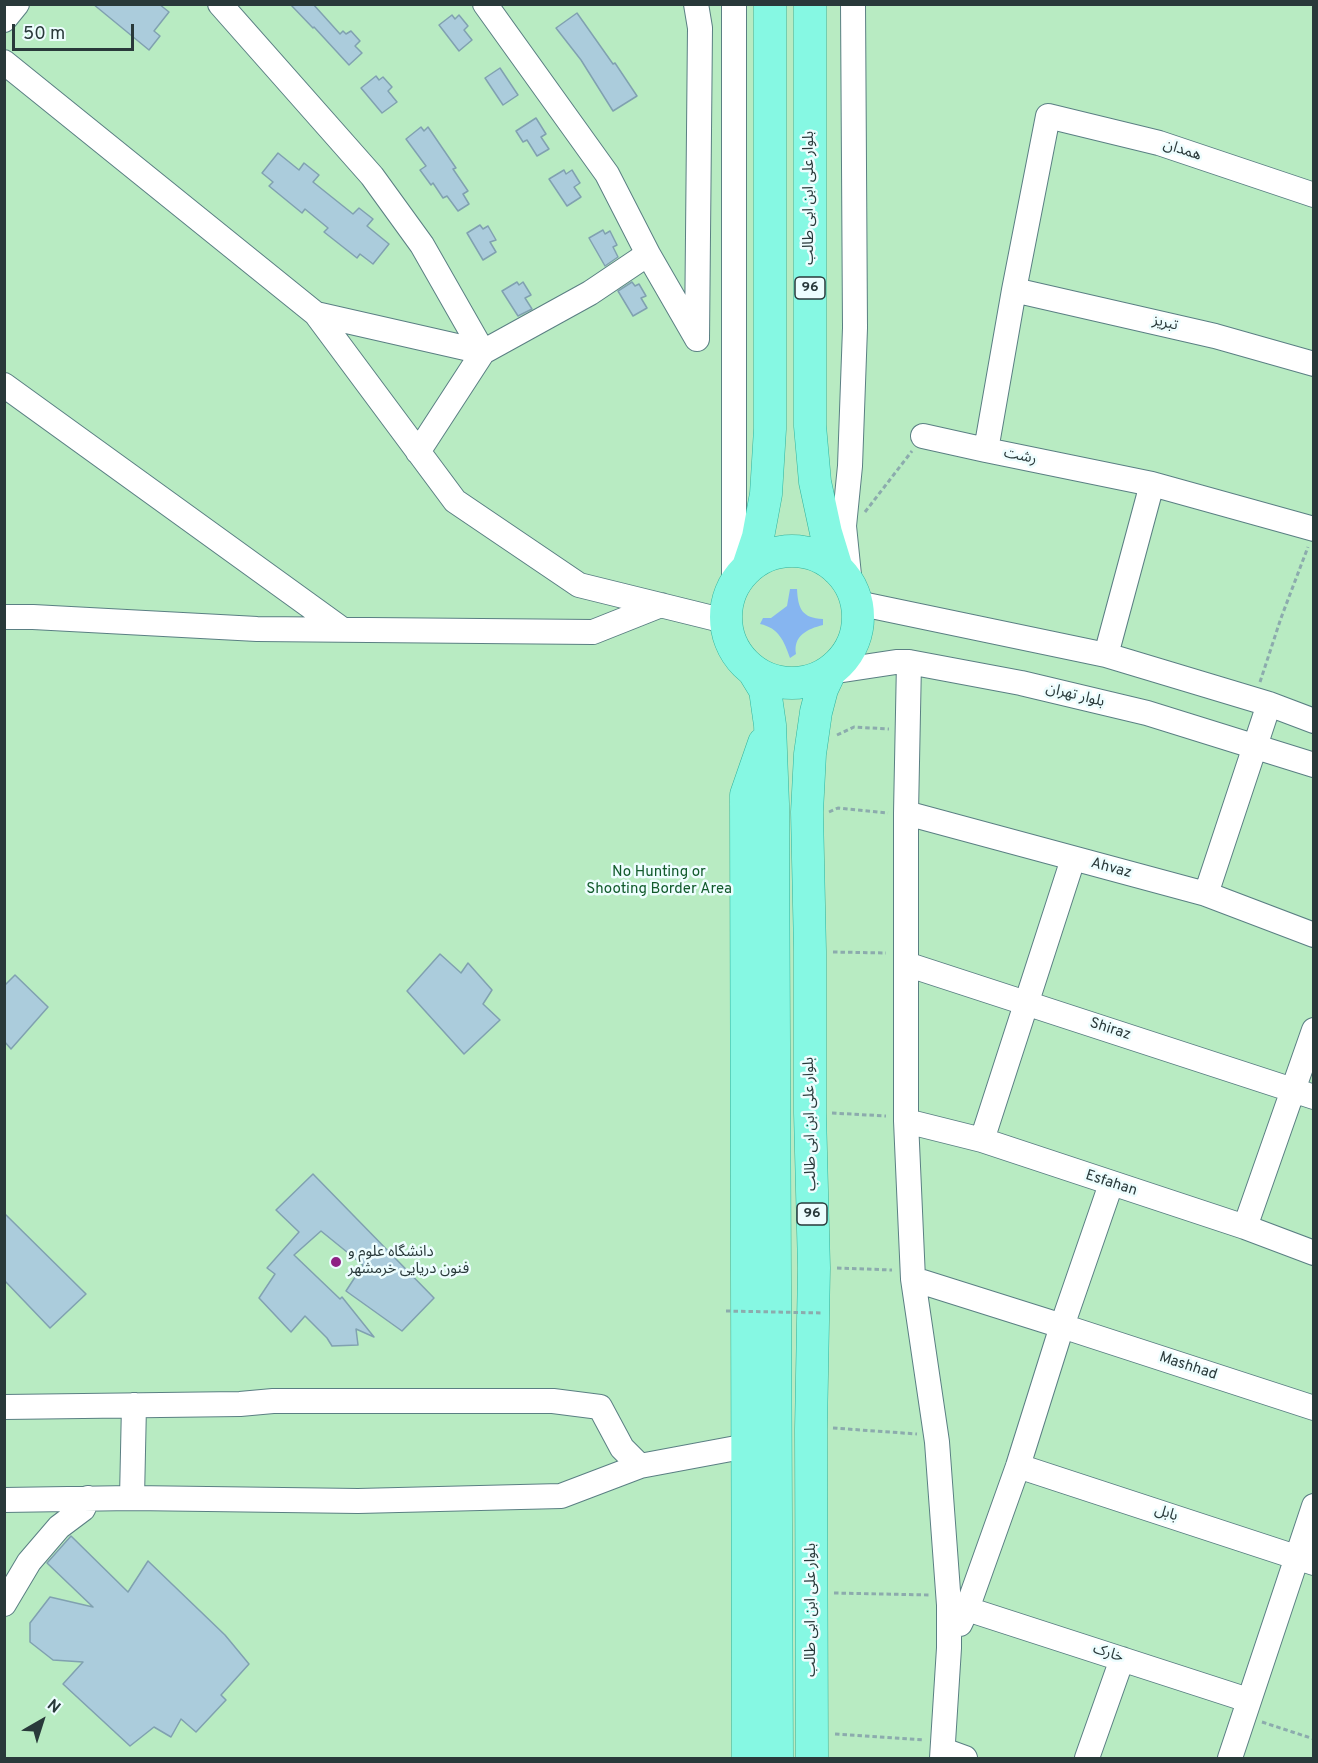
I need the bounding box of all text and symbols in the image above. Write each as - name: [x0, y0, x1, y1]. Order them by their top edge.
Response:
- scale bar: [15, 12, 136, 50]
- text: 50 m: [23, 23, 65, 46]
- street label: بلوار علی ابن ابی طالب: [801, 131, 819, 265]
- street label: همدان: [1161, 136, 1203, 166]
- road number: 96: [795, 277, 825, 299]
- street label: تبریز: [1151, 312, 1179, 336]
- street label: رشت: [1002, 445, 1038, 469]
- street label: بلوار تهران: [1044, 680, 1106, 712]
- street label: Ahvaz: [1089, 855, 1133, 883]
- park label: No Hunting or Shooting Border Area: [586, 864, 732, 899]
- street label: Shiraz: [1087, 1015, 1133, 1045]
- street label: بلوار علی ابن ابی طالب: [801, 1057, 821, 1191]
- street label: Esfahan: [1083, 1167, 1139, 1201]
- road number: 96: [797, 1203, 827, 1225]
- place label: دانشگاه علوم و فنون دریایی خرمشهر: [348, 1244, 469, 1279]
- marker: دانشگاه علوم و فنون دریایی خرمشهر: [329, 1255, 343, 1269]
- street label: Mashhad: [1157, 1349, 1219, 1385]
- street label: بابل: [1152, 1502, 1180, 1526]
- street label: بلوار علی ابن ابی طالب: [803, 1543, 821, 1677]
- street label: خارک: [1090, 1641, 1126, 1667]
- north arrow: [12, 1691, 72, 1751]
- text: N: [43, 1696, 64, 1718]

